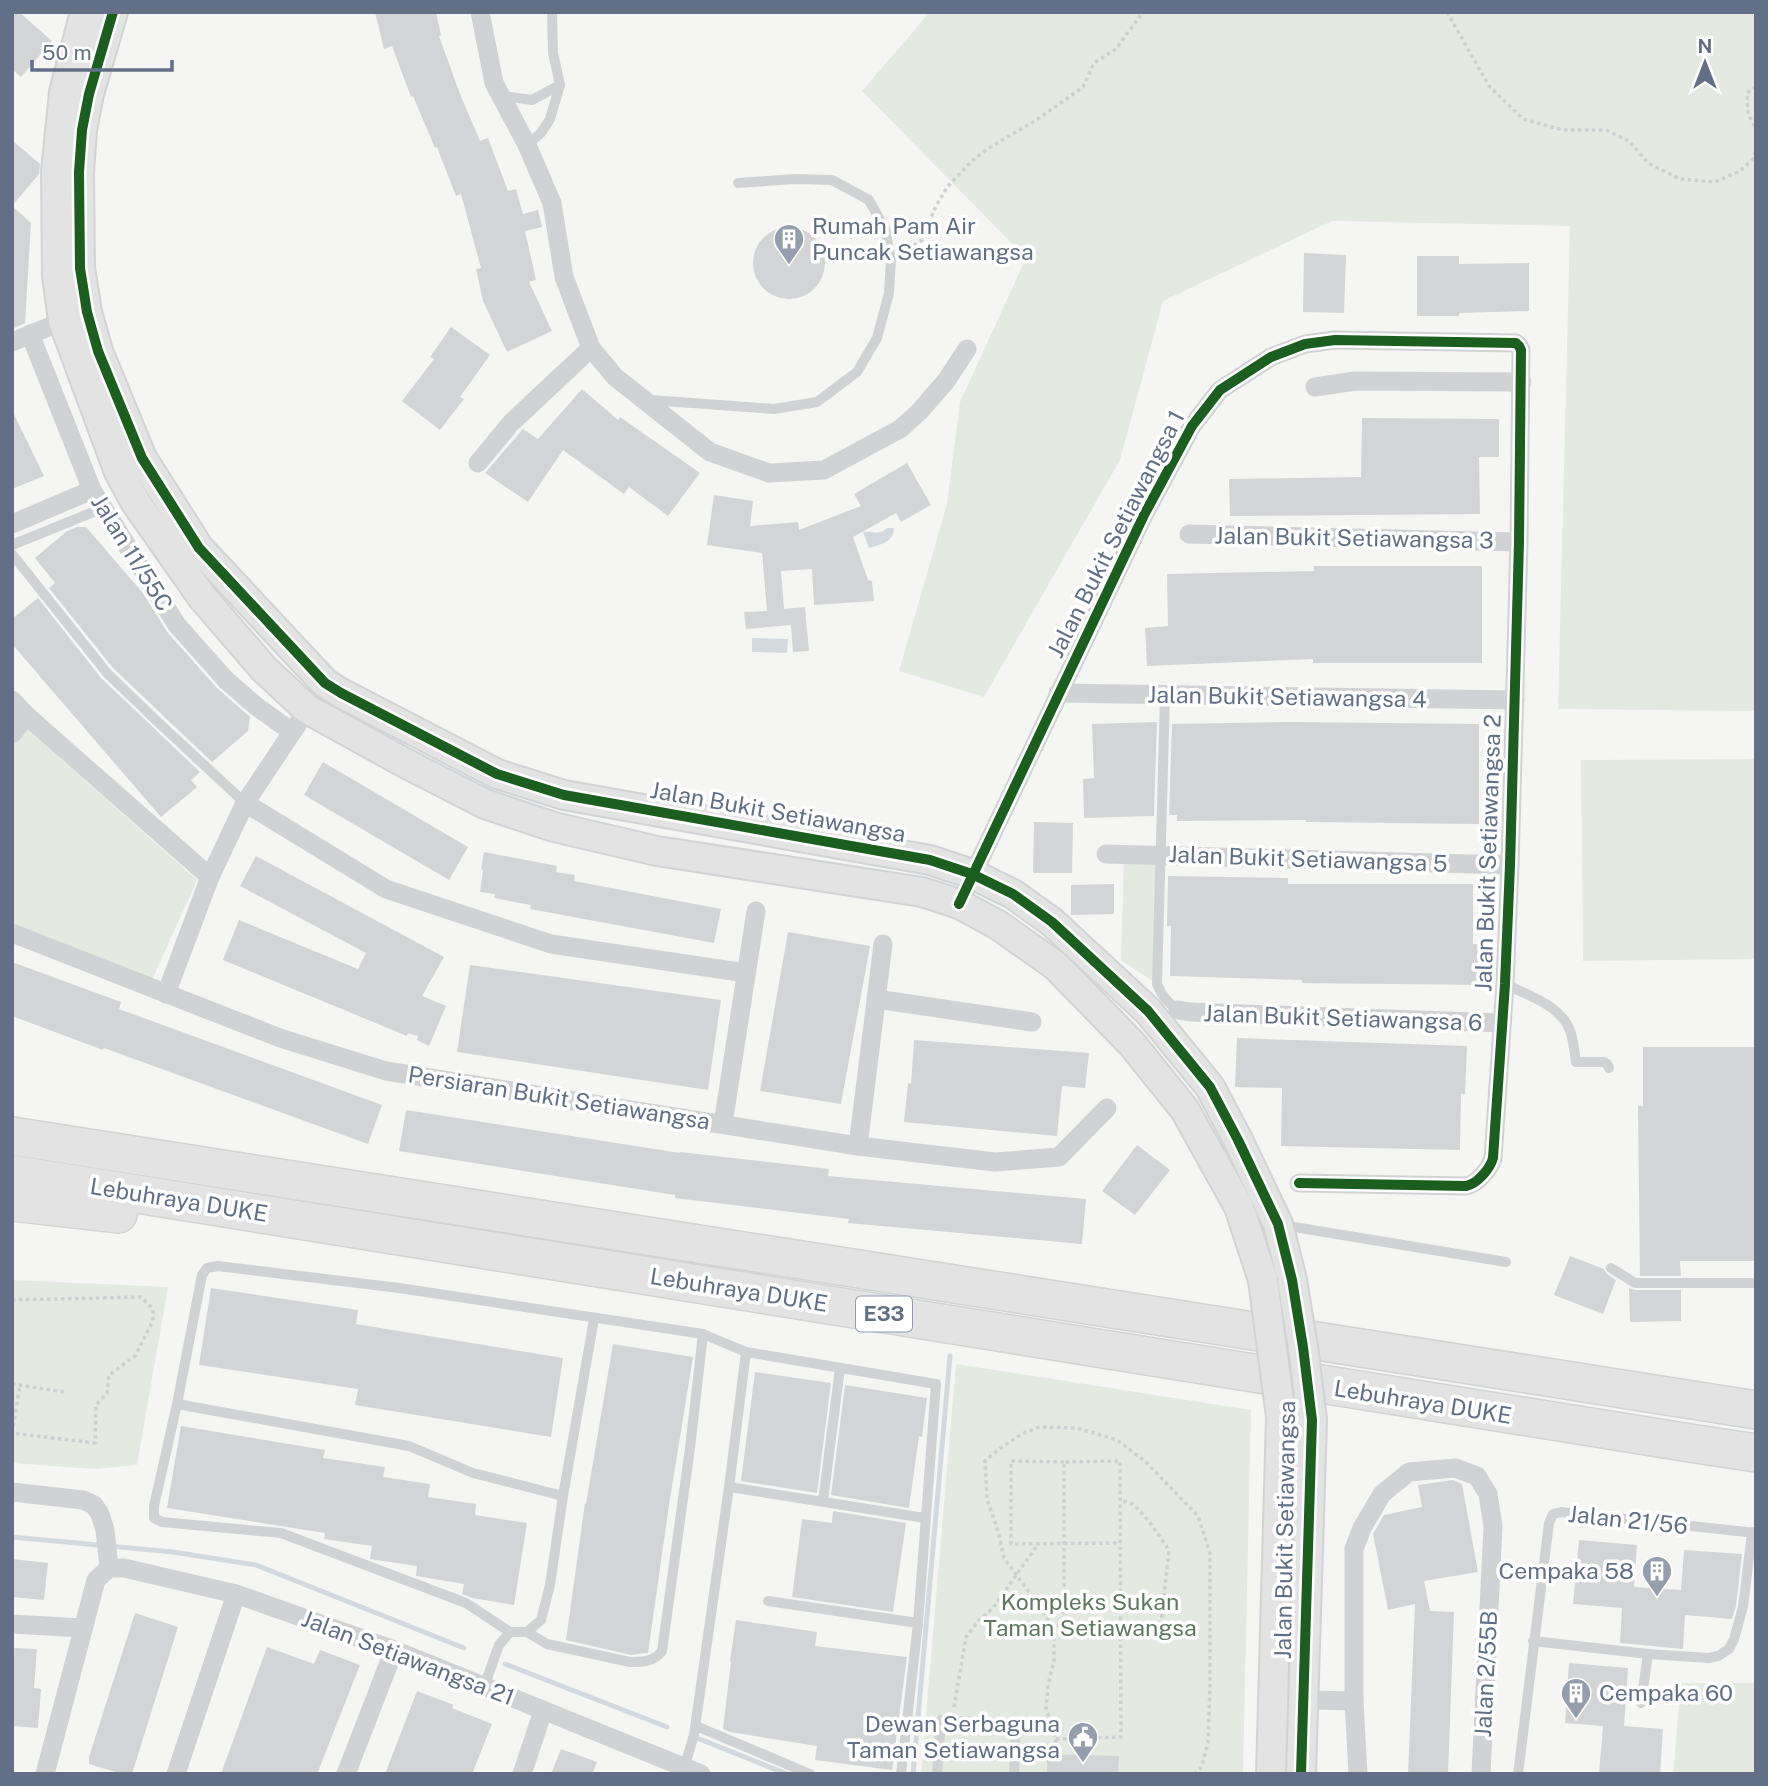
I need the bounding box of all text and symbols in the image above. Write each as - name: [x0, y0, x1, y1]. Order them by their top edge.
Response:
- scale bar: [32, 28, 172, 72]
- north arrow: [1670, 28, 1740, 98]
- text: N: [1698, 35, 1712, 57]
- text: 50 m: [42, 40, 92, 65]
- place label: Rumah Pam Air Puncak Setiawangsa: [812, 212, 1034, 265]
- building icon: Rumah Pam Air Puncak Setiawangsa: [772, 222, 806, 266]
- street label: Jalan Bukit Setiawangsa 1: [1041, 406, 1190, 662]
- street label: Jalan 11/55C: [86, 490, 179, 616]
- street label: Jalan Bukit Setiawangsa 3: [1214, 522, 1494, 553]
- street label: Jalan Bukit Setiawangsa 4: [1147, 681, 1427, 712]
- street label: Jalan Bukit Setiawangsa 2: [1469, 713, 1506, 993]
- street label: Jalan Bukit Setiawangsa: [648, 776, 908, 847]
- street label: Jalan Bukit Setiawangsa 5: [1168, 840, 1448, 877]
- street label: Jalan Bukit Setiawangsa 6: [1203, 999, 1483, 1036]
- street label: Persiaran Bukit Setiawangsa: [406, 1060, 712, 1135]
- street label: Lebuhraya DUKE: [88, 1172, 270, 1227]
- street label: Lebuhraya DUKE: [648, 1262, 830, 1317]
- road number: E33: [856, 1296, 912, 1332]
- street label: Lebuhraya DUKE: [1332, 1374, 1514, 1429]
- street label: Jalan Bukit Setiawangsa: [1269, 1400, 1300, 1660]
- street label: Jalan 21/56: [1567, 1500, 1689, 1539]
- building icon: Cempaka 58: [1640, 1554, 1674, 1598]
- place label: Cempaka 58: [1498, 1557, 1634, 1584]
- park label: Kompleks Sukan Taman Setiawangsa: [983, 1588, 1197, 1641]
- street label: Jalan Setiawangsa 21: [298, 1605, 518, 1711]
- street label: Jalan 2/55B: [1469, 1610, 1502, 1738]
- building icon: Cempaka 60: [1559, 1676, 1593, 1720]
- place label: Cempaka 60: [1599, 1679, 1733, 1706]
- place label: Dewan Serbaguna Taman Setiawangsa: [847, 1710, 1060, 1763]
- public building icon: Dewan Serbaguna Taman Setiawangsa: [1066, 1720, 1100, 1764]

